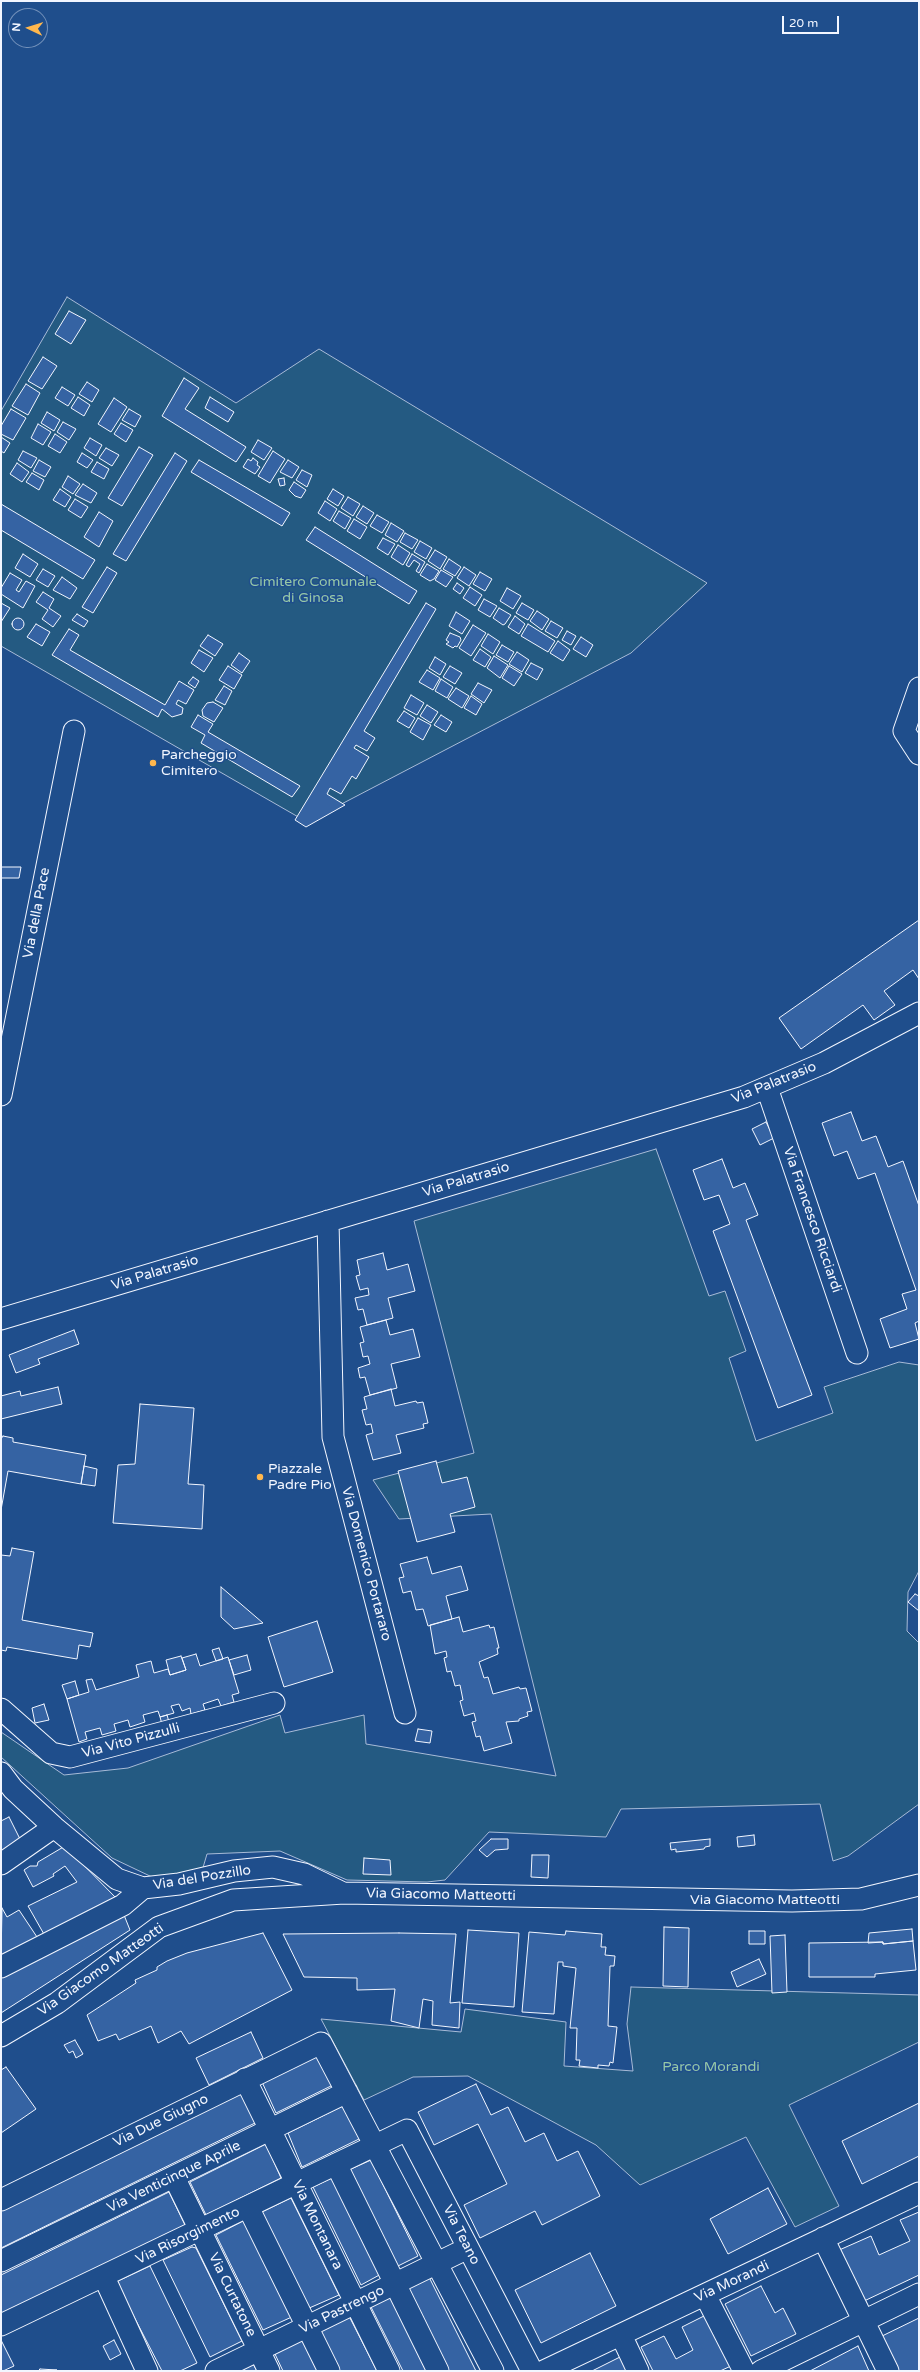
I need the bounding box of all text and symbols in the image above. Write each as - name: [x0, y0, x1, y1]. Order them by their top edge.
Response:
- north arrow: [8, 8, 48, 48]
- scale bar: [784, 8, 841, 34]
- text: 20 m: [789, 16, 818, 30]
- text: N: [10, 22, 23, 32]
- park label: Cimitero Comunale di Ginosa: [249, 574, 377, 606]
- place label: Parcheggio Cimitero: [161, 747, 237, 780]
- marker: Parcheggio Cimitero: [148, 758, 158, 768]
- street label: Via della Pace: [20, 866, 54, 960]
- street label: Via Palatrasio: [729, 1058, 819, 1108]
- street label: Via Francesco Ricciardi: [779, 1145, 845, 1295]
- street label: Via Palatrasio: [421, 1159, 511, 1201]
- street label: Via Palatrasio: [110, 1252, 200, 1294]
- place label: Piazzale Padre Pio: [268, 1461, 332, 1494]
- marker: Piazzale Padre Pio: [255, 1472, 265, 1482]
- street label: Via Domenico Portararo: [337, 1485, 395, 1643]
- street label: Via Vito Pizzulli: [80, 1720, 182, 1762]
- street label: Via del Pozzillo: [152, 1862, 252, 1894]
- street label: Via Giacomo Matteotti: [366, 1885, 516, 1905]
- street label: Via Giacomo Matteotti: [690, 1892, 840, 1908]
- street label: Via Giacomo Matteotti: [35, 1920, 167, 2020]
- park label: Parco Morandi: [662, 2059, 760, 2075]
- street label: Via Due Giugno: [111, 2091, 211, 2151]
- street label: Via Venticinque Aprile: [104, 2137, 244, 2217]
- street label: Via Montanara: [288, 2177, 346, 2273]
- street label: Via Teano: [439, 2202, 483, 2268]
- street label: Via Risorgimento: [133, 2204, 243, 2268]
- street label: Via Curtatone: [204, 2250, 260, 2340]
- street label: Via Morandi: [692, 2257, 772, 2307]
- street label: Via Pastrengo: [297, 2282, 387, 2338]

